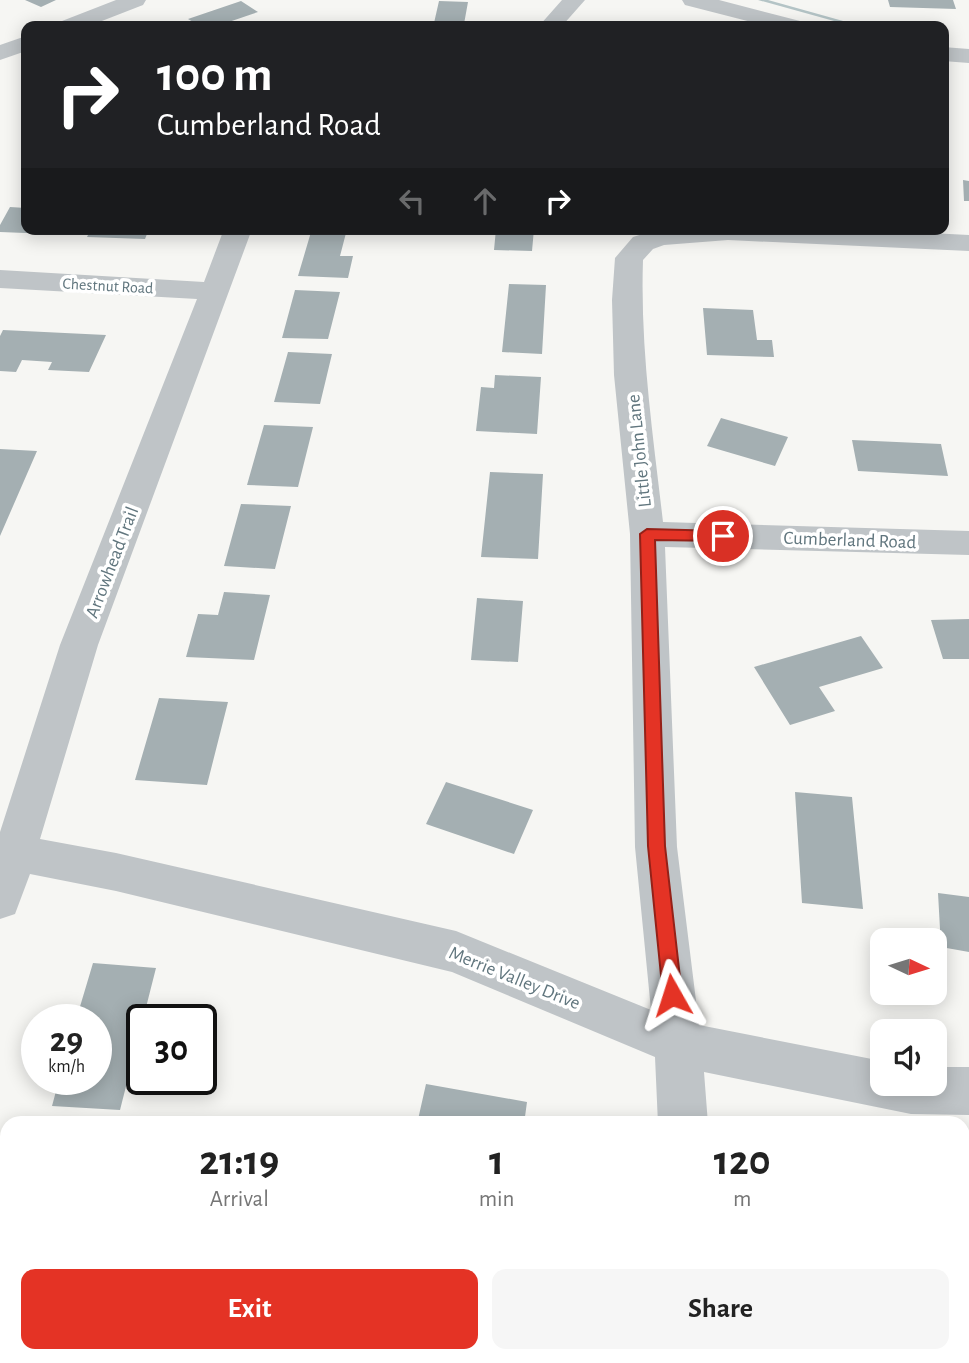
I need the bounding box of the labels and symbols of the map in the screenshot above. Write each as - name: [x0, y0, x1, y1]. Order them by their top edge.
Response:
- street label: Chestnut Road: [62, 276, 154, 296]
- street label: Little John Lane: [624, 393, 655, 508]
- street label: Arrowhead Trail: [82, 504, 142, 621]
- pin: [693, 506, 753, 566]
- street label: Cumberland Road: [783, 529, 917, 552]
- north arrow: [870, 928, 947, 1004]
- street label: Merrie Valley Drive: [446, 943, 583, 1013]
- position arrow: [635, 958, 709, 1032]
- speed limit sign: 30: [126, 1004, 217, 1095]

